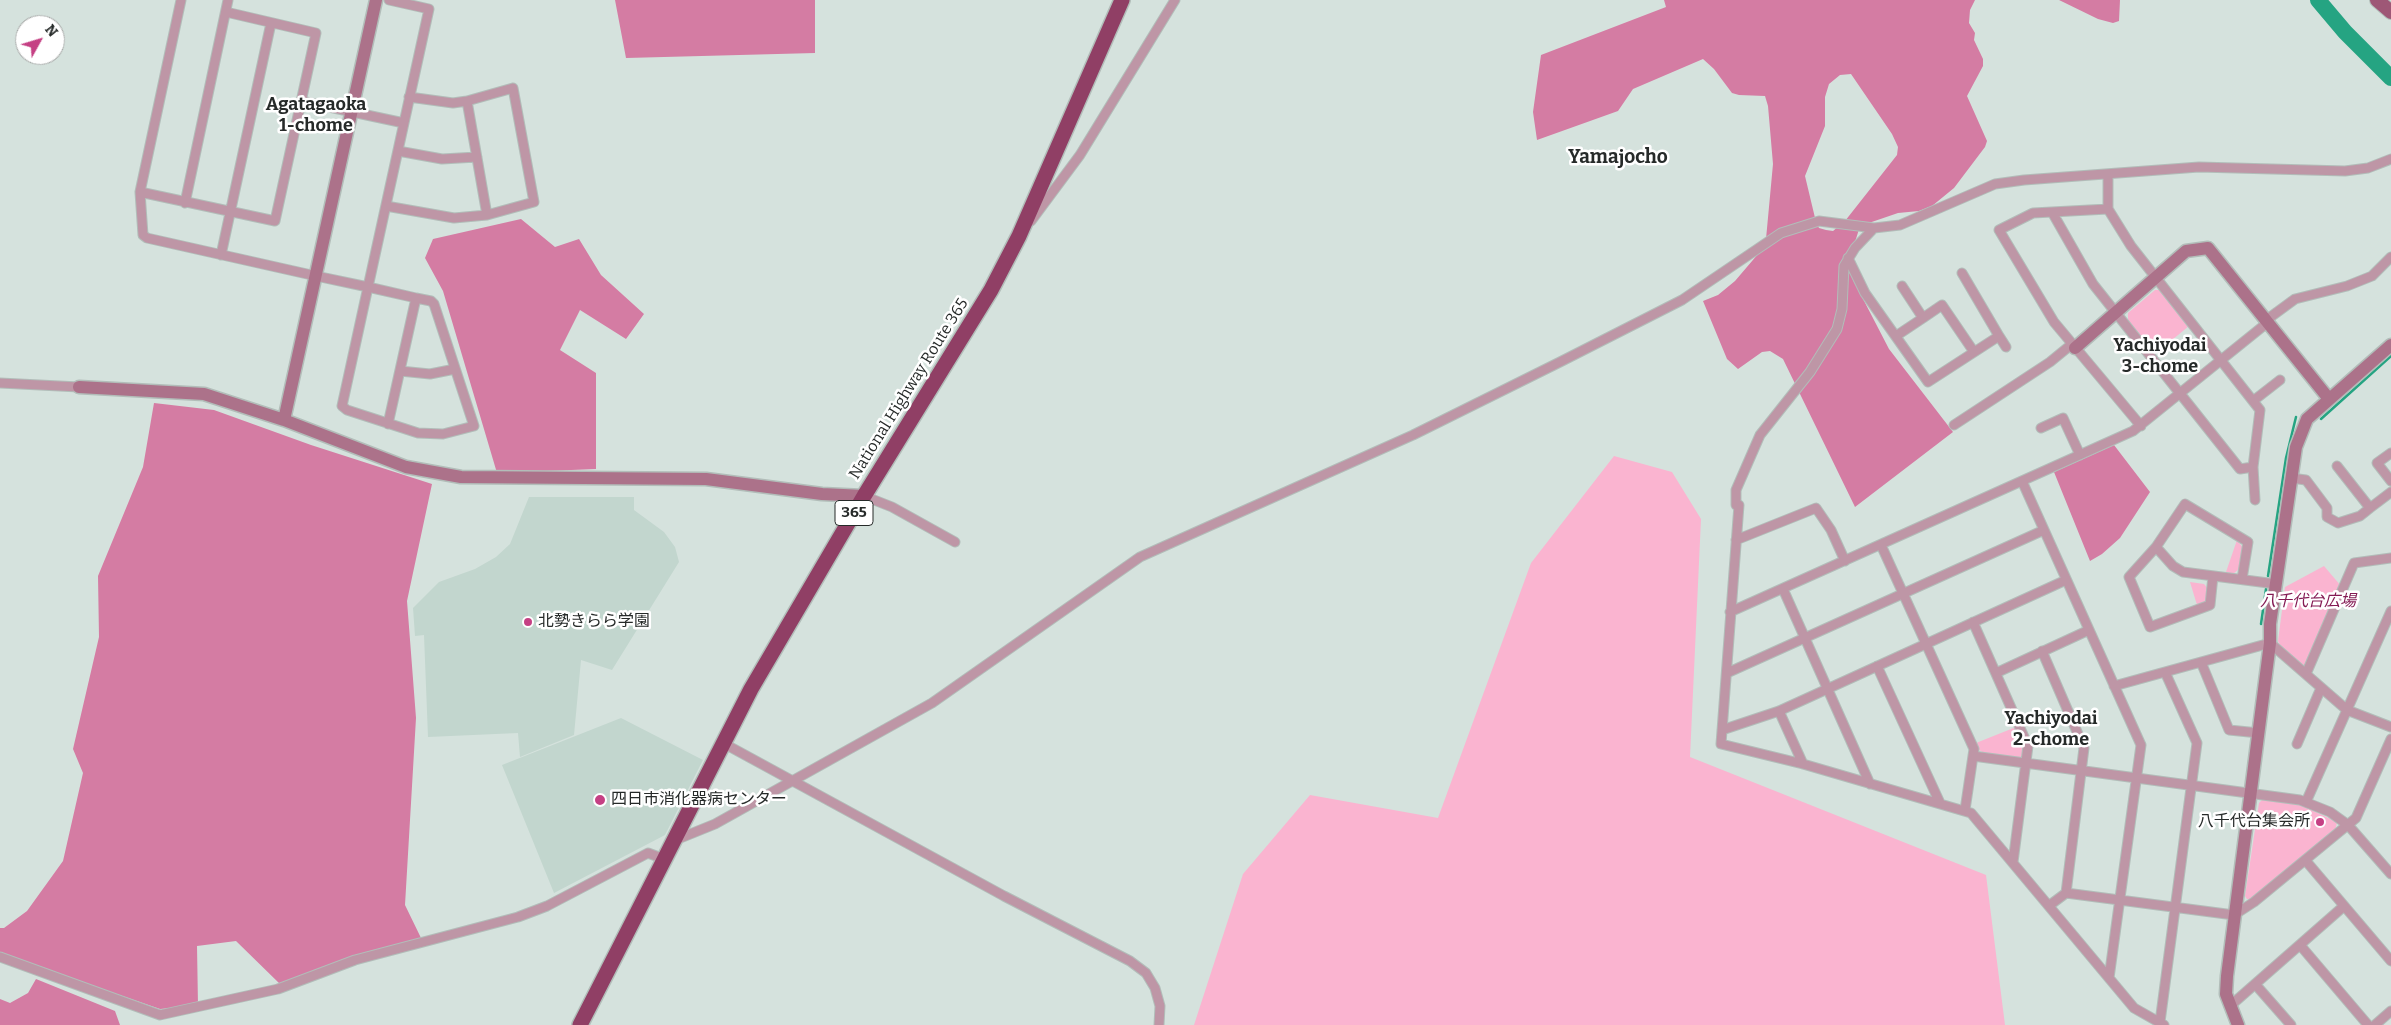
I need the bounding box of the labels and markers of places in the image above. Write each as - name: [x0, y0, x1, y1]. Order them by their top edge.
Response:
- place label: 北勢きらら学園: [538, 612, 650, 632]
- marker: 北勢きらら学園: [522, 616, 534, 628]
- place label: 四日市消化器病センター: [611, 790, 787, 810]
- marker: 四日市消化器病センター: [593, 793, 607, 807]
- place label: 八千代台集会所: [2198, 812, 2310, 832]
- marker: 八千代台集会所: [2314, 816, 2326, 828]

